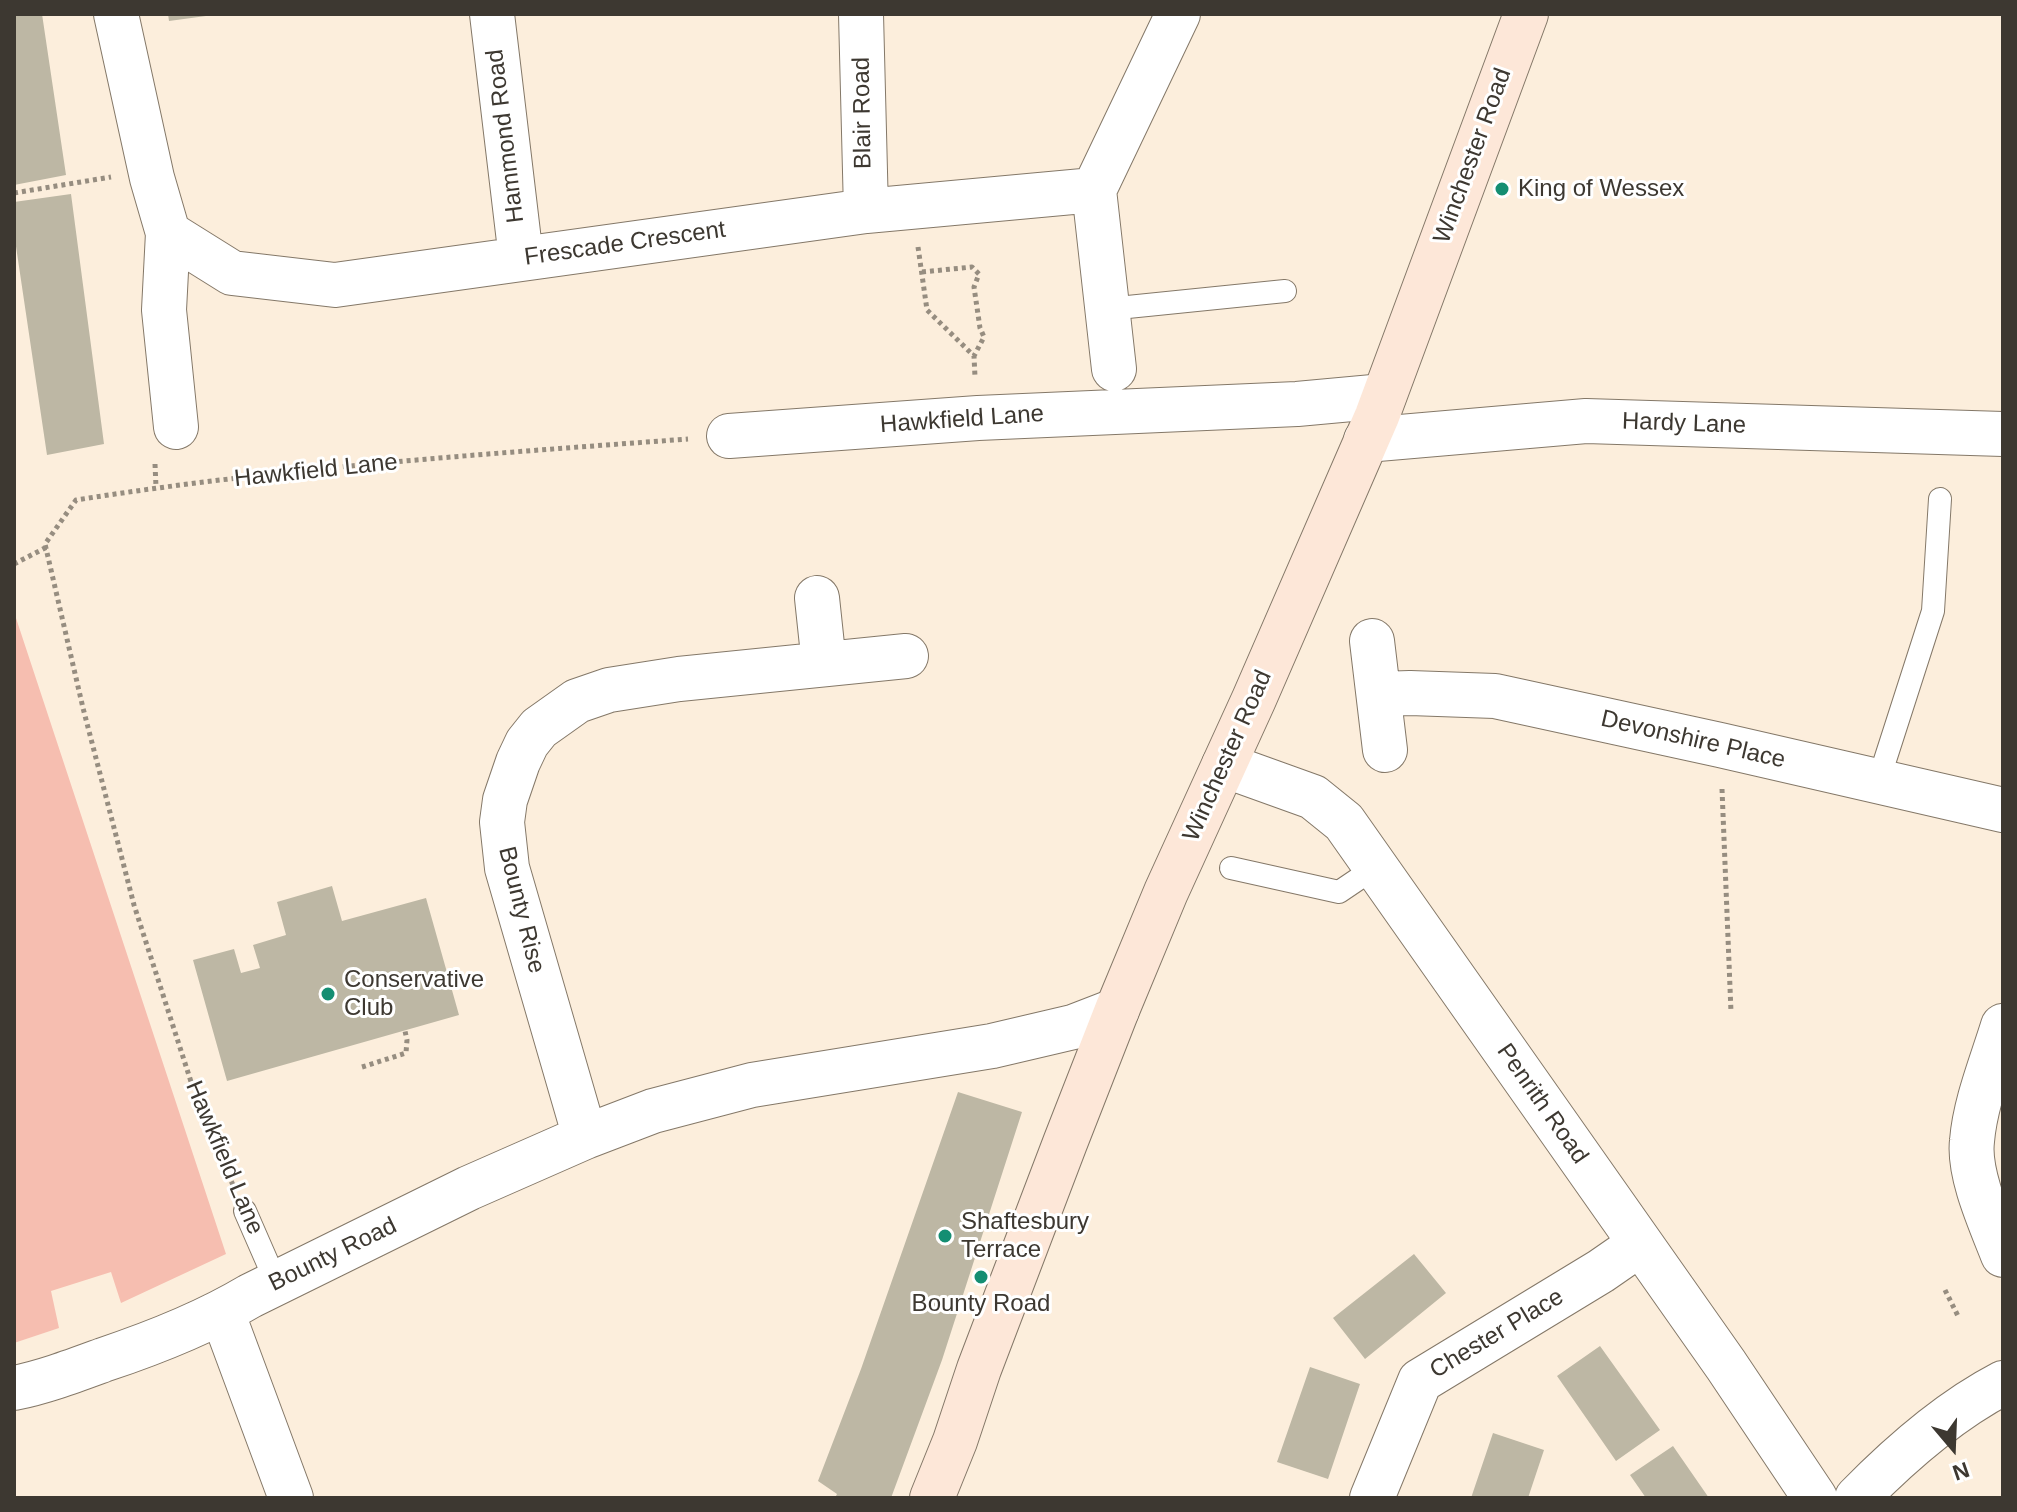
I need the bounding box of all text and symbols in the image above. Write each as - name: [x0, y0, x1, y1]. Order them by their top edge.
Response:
- street label: Hammond Road: [481, 48, 531, 224]
- street label: Blair Road: [848, 57, 878, 169]
- street label: Winchester Road: [1428, 65, 1518, 247]
- place label: King of Wessex: [1518, 175, 1684, 203]
- marker: King of Wessex: [1493, 180, 1511, 198]
- street label: Frescade Crescent: [523, 216, 727, 272]
- street label: Hawkfield Lane: [879, 400, 1045, 440]
- street label: Hardy Lane: [1621, 407, 1747, 441]
- street label: Hawkfield Lane: [233, 448, 399, 494]
- street label: Winchester Road: [1177, 666, 1279, 846]
- street label: Devonshire Place: [1598, 705, 1788, 775]
- street label: Bounty Rise: [491, 844, 551, 976]
- place label: Conservative Club: [344, 966, 484, 1022]
- marker: Conservative Club: [319, 985, 337, 1003]
- street label: Penrith Road: [1490, 1038, 1594, 1170]
- street label: Hawkfield Lane: [179, 1077, 269, 1239]
- place label: Shaftesbury Terrace: [961, 1208, 1089, 1264]
- street label: Bounty Road: [264, 1212, 402, 1298]
- marker: Shaftesbury Terrace: [936, 1227, 954, 1245]
- marker: Bounty Road: [972, 1268, 990, 1286]
- street label: Chester Place: [1425, 1283, 1569, 1385]
- place label: Bounty Road: [912, 1290, 1050, 1318]
- north arrow: [1913, 1408, 1993, 1488]
- text: N: [1949, 1457, 1973, 1486]

